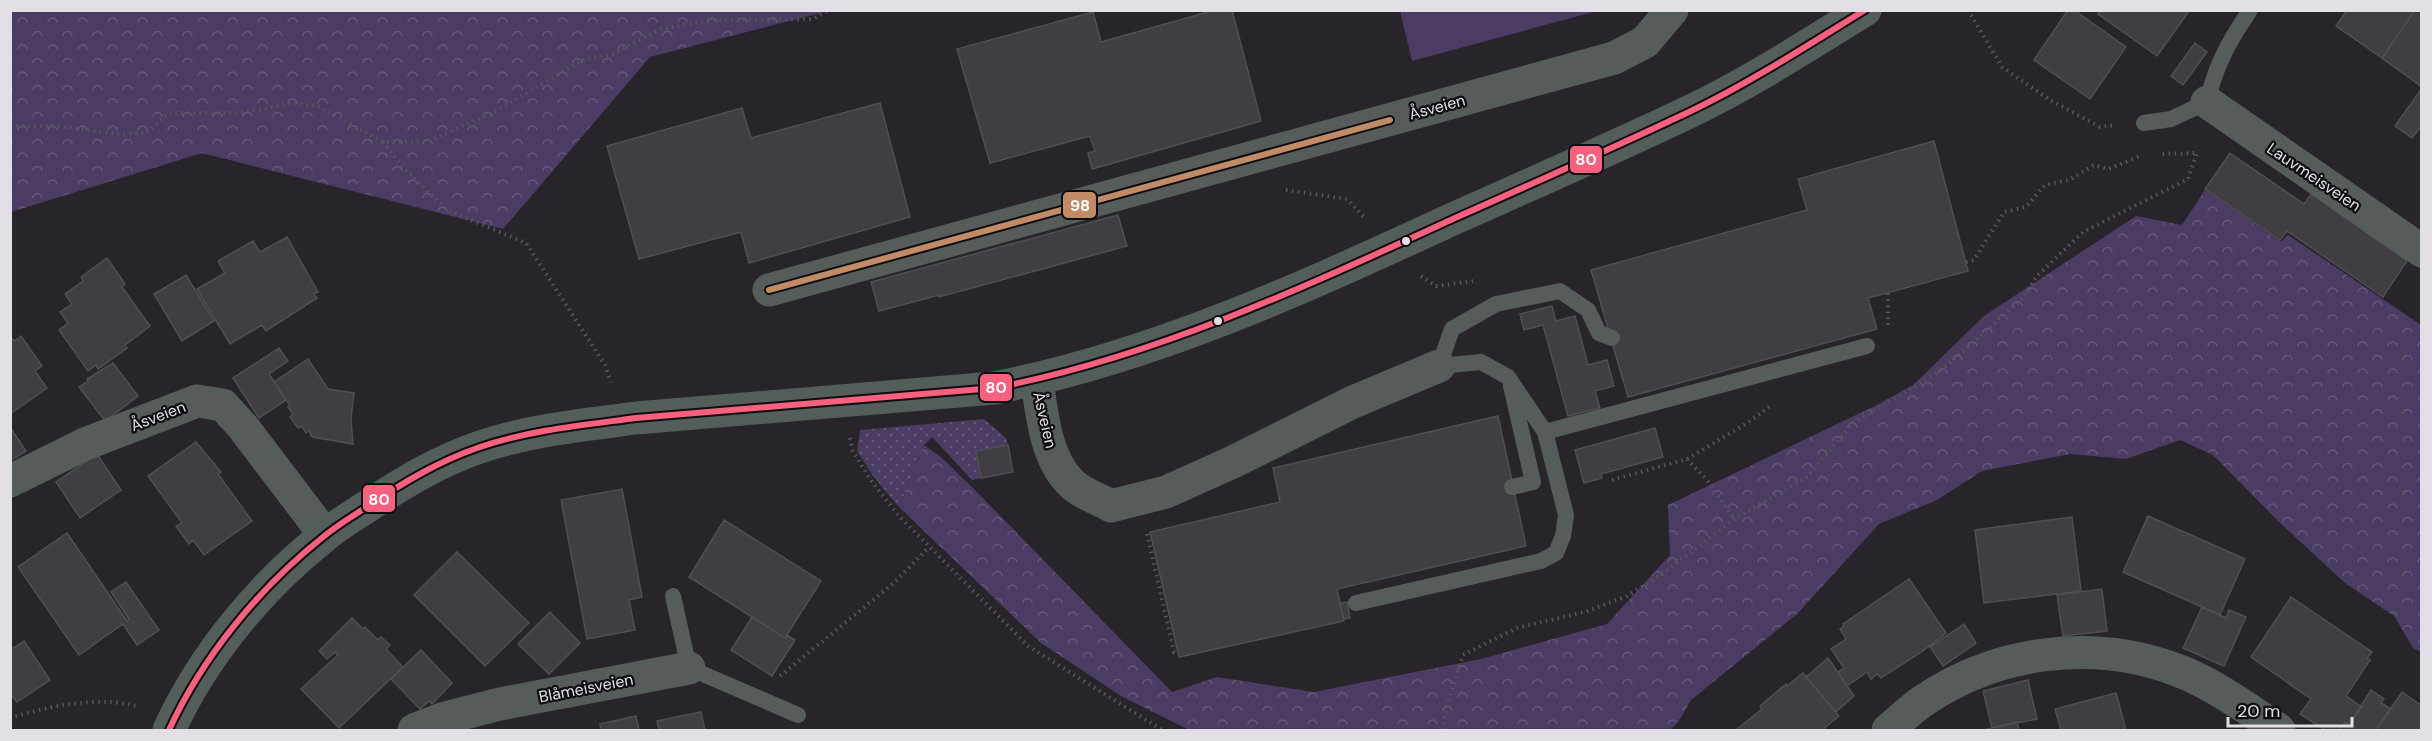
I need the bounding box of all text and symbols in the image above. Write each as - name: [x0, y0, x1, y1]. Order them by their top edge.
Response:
- street label: Åsveien: [1407, 89, 1467, 125]
- street label: Lauvmeisveien: [2263, 138, 2365, 216]
- line badge: 80: [1569, 145, 1603, 174]
- text: 80: [1575, 149, 1597, 170]
- line badge: 98: [1062, 191, 1097, 219]
- text: 98: [1070, 195, 1090, 216]
- unlabelled marker: [1400, 235, 1412, 247]
- unlabelled marker: [1212, 315, 1224, 327]
- line badge: 80: [979, 373, 1013, 402]
- text: 80: [985, 377, 1007, 398]
- street label: Åsveien: [1028, 390, 1062, 450]
- street label: Åsveien: [127, 396, 189, 436]
- line badge: 80: [362, 484, 396, 513]
- text: 80: [368, 489, 390, 510]
- street label: Blåmeisveien: [537, 669, 635, 707]
- scale bar: [2228, 690, 2352, 728]
- text: 20 m: [2237, 699, 2280, 723]

